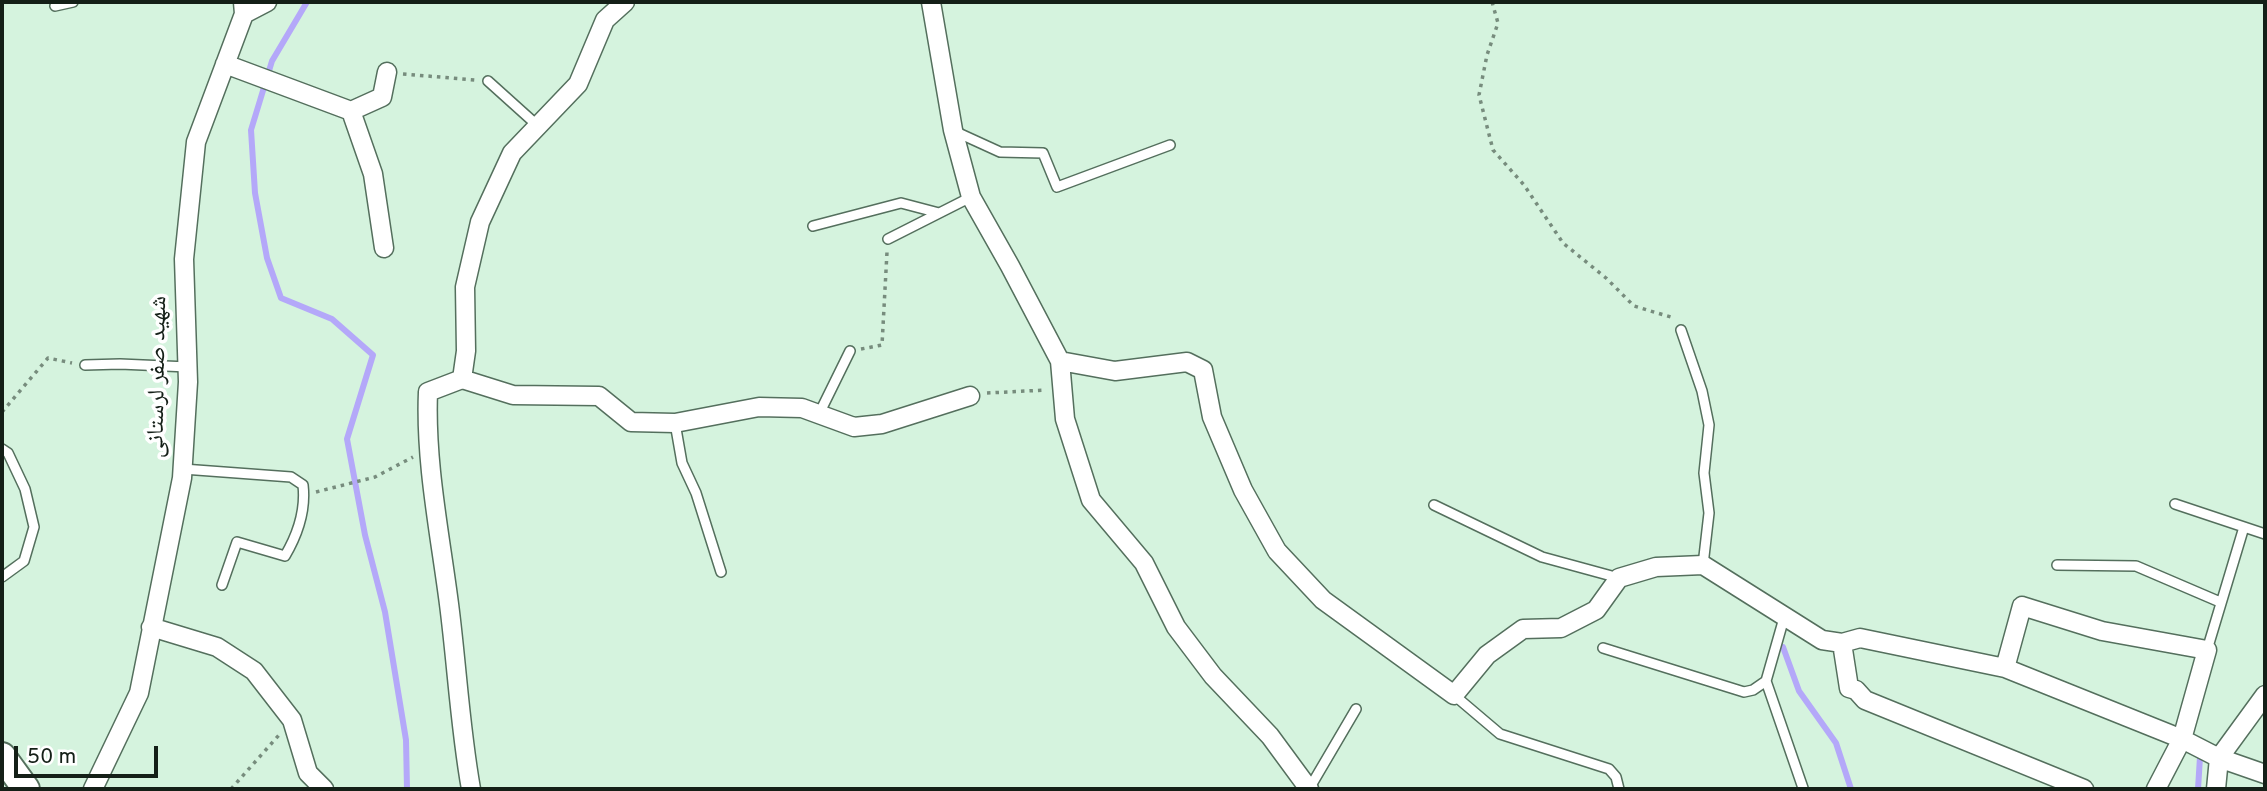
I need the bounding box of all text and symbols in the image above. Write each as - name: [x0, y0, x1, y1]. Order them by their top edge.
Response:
- street label: شهید صفر لرستانی: [143, 296, 175, 458]
- scale bar: [18, 732, 161, 776]
- text: 50 m: [27, 744, 76, 771]

